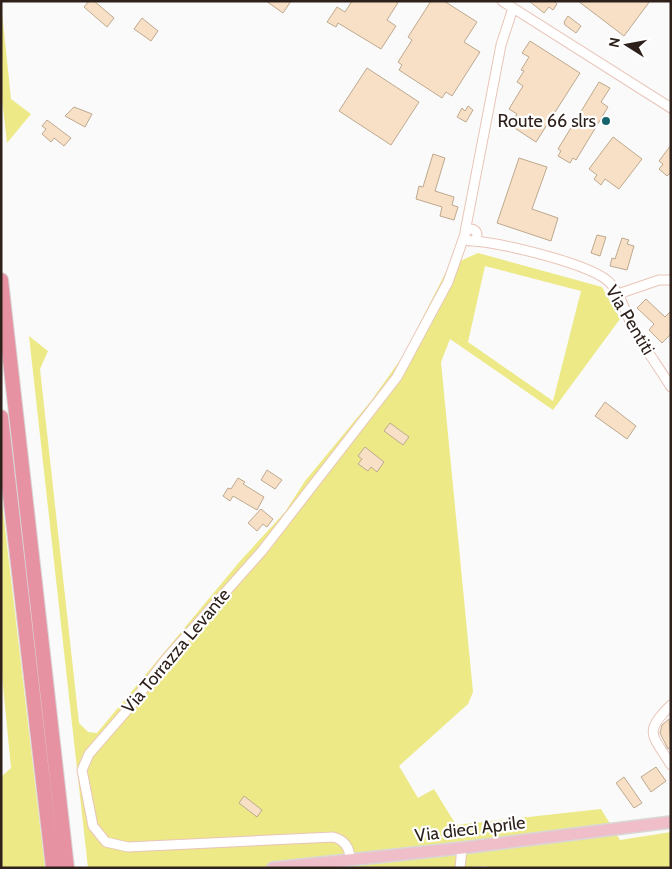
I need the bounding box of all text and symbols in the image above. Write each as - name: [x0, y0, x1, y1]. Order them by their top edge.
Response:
- north arrow: [602, 20, 652, 70]
- text: N: [604, 36, 624, 49]
- place label: Route 66 slrs: [498, 110, 596, 132]
- marker: Route 66 slrs: [600, 115, 612, 127]
- street label: Via Pentiti: [601, 281, 659, 359]
- street label: Via Torrazza Levante: [117, 584, 235, 718]
- street label: Via dieci Aprile: [413, 811, 527, 847]

